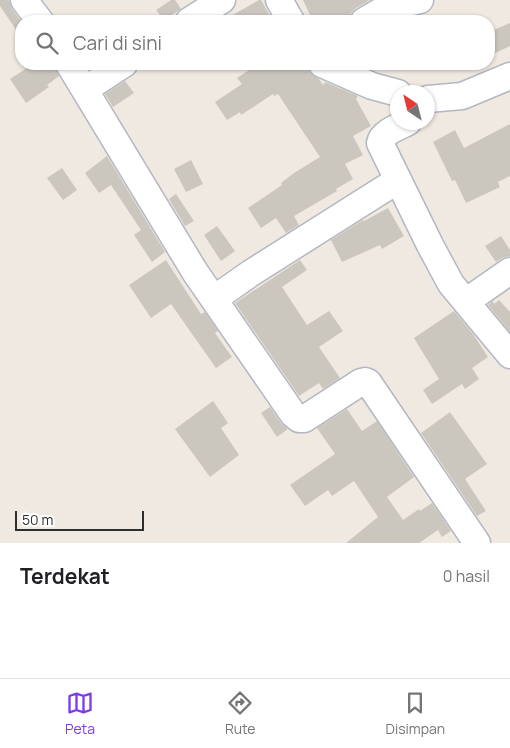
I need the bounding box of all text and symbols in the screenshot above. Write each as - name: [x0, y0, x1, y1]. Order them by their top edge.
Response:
- search box: [15, 15, 495, 70]
- icon: search: [33, 29, 61, 57]
- text: Cari di sini: [73, 30, 162, 56]
- north arrow: [390, 85, 435, 130]
- scale bar: [15, 508, 144, 531]
- text: 50 m: [22, 510, 53, 529]
- text: Terdekat: [20, 562, 110, 590]
- text: 0 hasil: [443, 565, 490, 587]
- tab: Peta: [65, 689, 95, 738]
- tab: Rute: [225, 689, 256, 738]
- tab: Disimpan: [385, 689, 445, 738]

